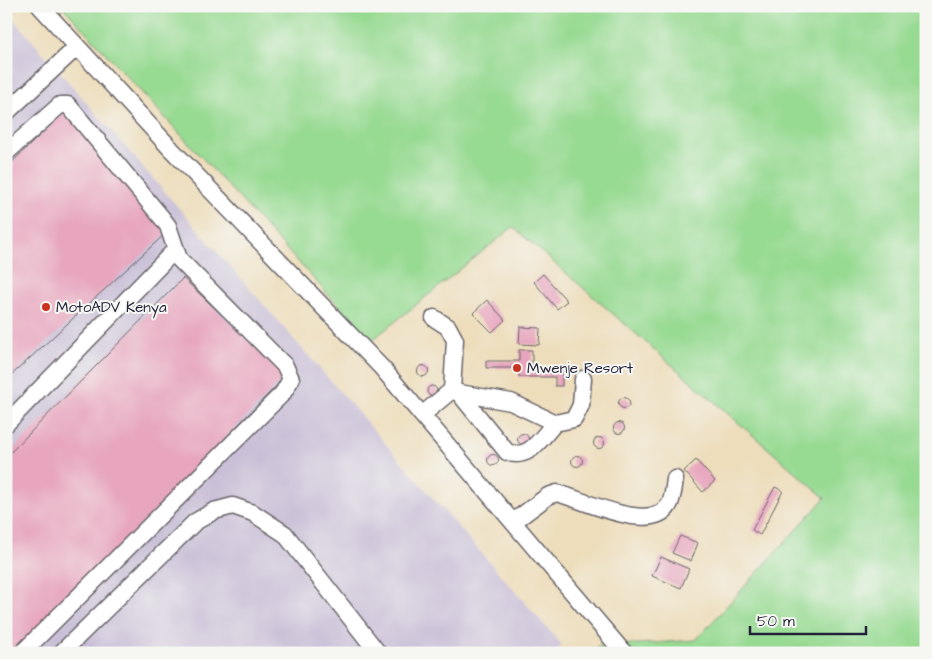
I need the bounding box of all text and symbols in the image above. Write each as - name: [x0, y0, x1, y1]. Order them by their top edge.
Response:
- place label: MotoADV Kenya: [56, 297, 167, 319]
- marker: MotoADV Kenya: [40, 301, 52, 313]
- place label: Mwenje Resort: [527, 358, 633, 379]
- marker: Mwenje Resort: [511, 362, 523, 374]
- scale bar: [750, 604, 866, 636]
- text: 50 m: [757, 611, 795, 632]

